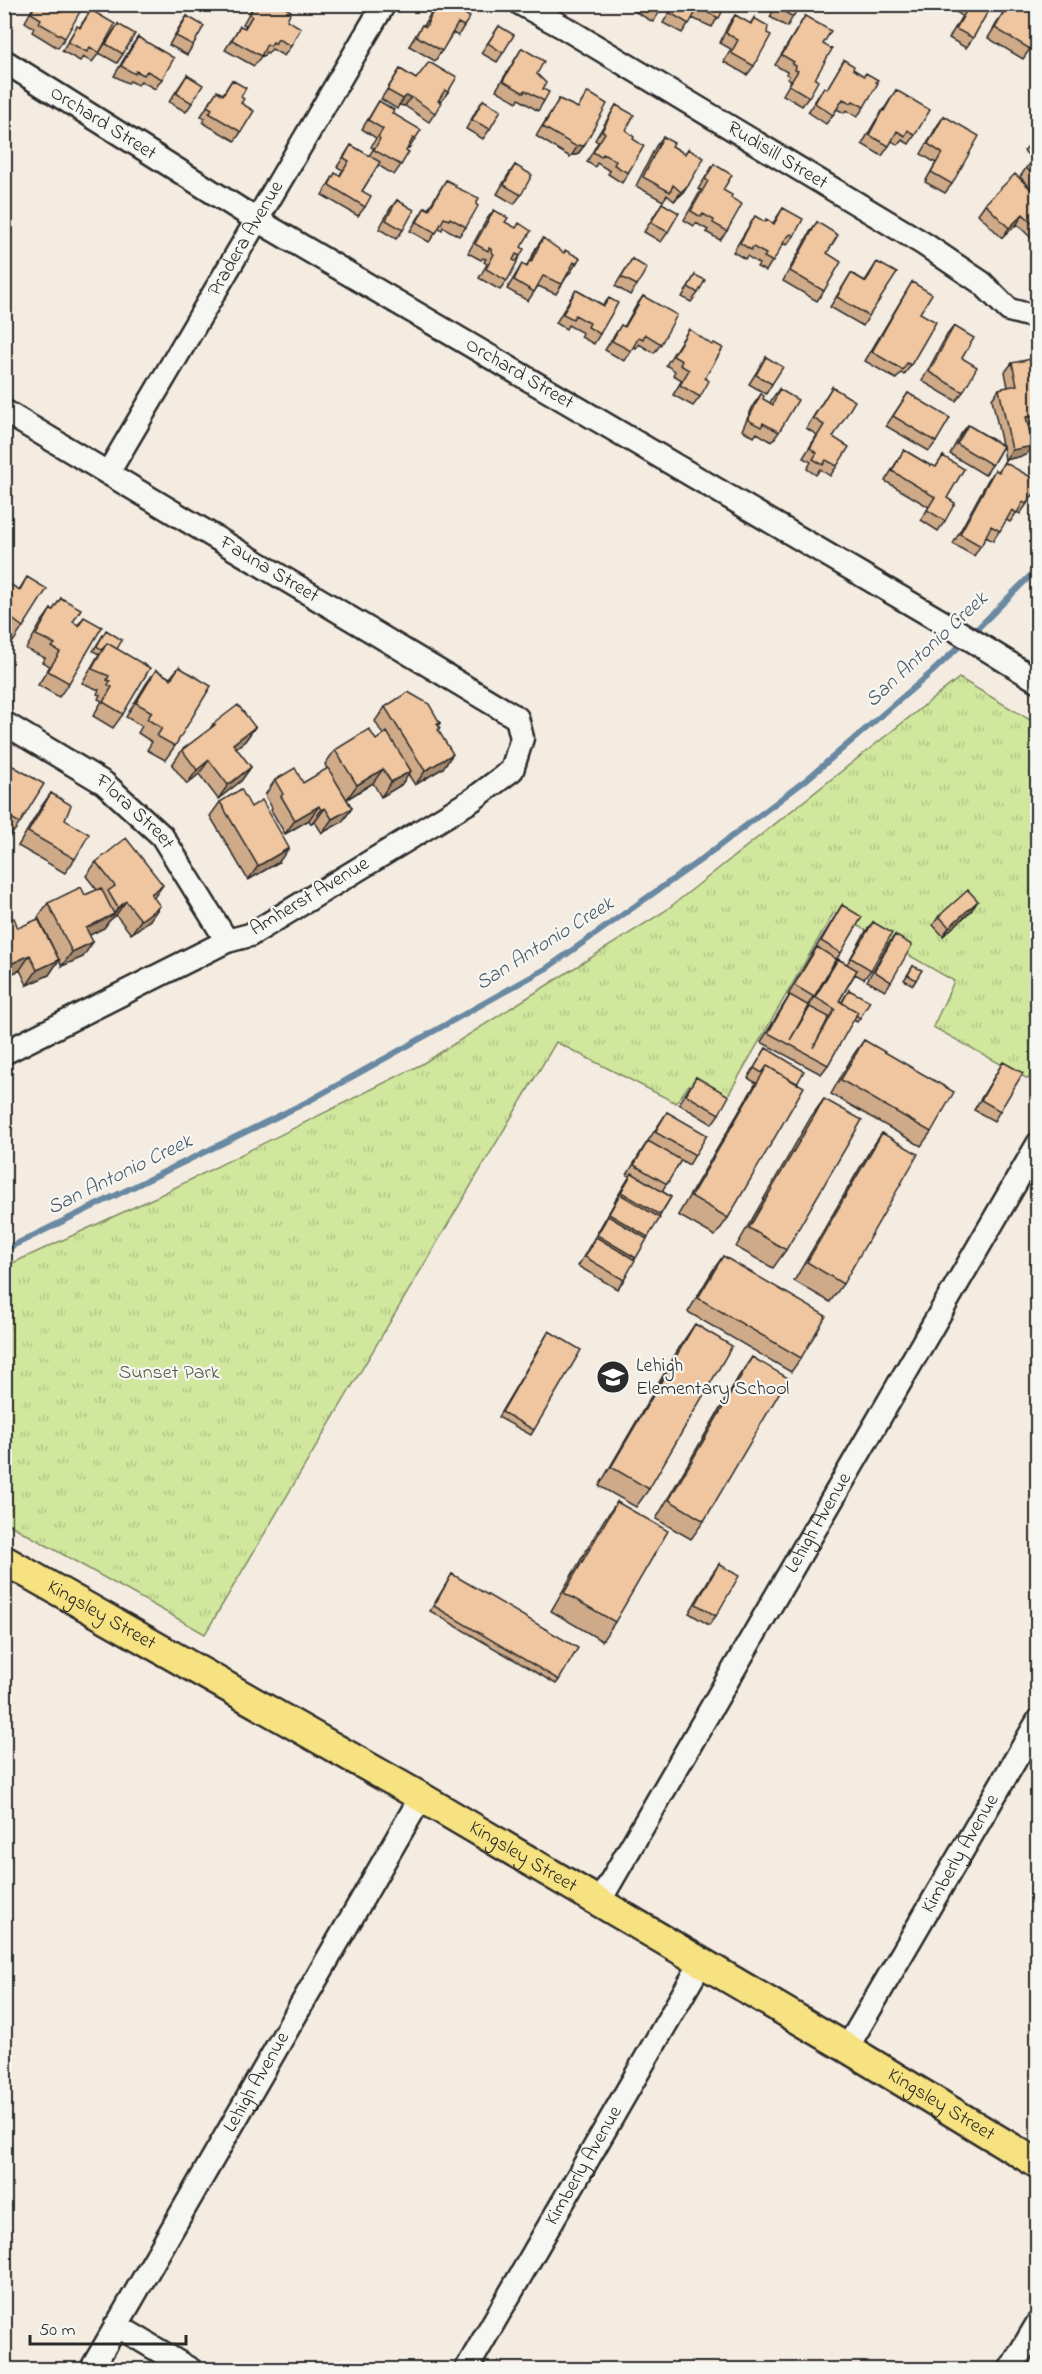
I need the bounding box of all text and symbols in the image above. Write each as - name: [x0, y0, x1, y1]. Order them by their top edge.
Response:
- street label: Orchard Street: [44, 79, 162, 168]
- street label: Rudisill Street: [721, 114, 834, 198]
- street label: Pradera Avenue: [201, 175, 291, 302]
- street label: Orchard Street: [460, 331, 579, 417]
- street label: Fauna Street: [213, 528, 325, 611]
- water label: San Antonio Creek: [859, 585, 996, 715]
- street label: Flora Street: [89, 766, 182, 855]
- street label: Amherst Avenue: [245, 850, 375, 944]
- water label: San Antonio Creek: [470, 889, 621, 999]
- water label: San Antonio Creek: [42, 1127, 198, 1223]
- place label: Lehigh Elementary School: [636, 1352, 789, 1404]
- park label: Sunset Park: [118, 1359, 220, 1388]
- school or university icon: Lehigh Elementary School: [595, 1359, 631, 1395]
- street label: Lehigh Avenue: [778, 1467, 859, 1579]
- street label: Kingsley Street: [41, 1573, 161, 1658]
- street label: Kimberly Avenue: [914, 1789, 1007, 1919]
- street label: Kingsley Street: [463, 1814, 583, 1900]
- street label: Lehigh Avenue: [216, 2026, 297, 2138]
- street label: Kingsley Street: [882, 2061, 1001, 2149]
- street label: Kimberly Avenue: [538, 2100, 630, 2231]
- scale bar: [30, 2308, 186, 2346]
- text: 50 m: [39, 2318, 76, 2344]

